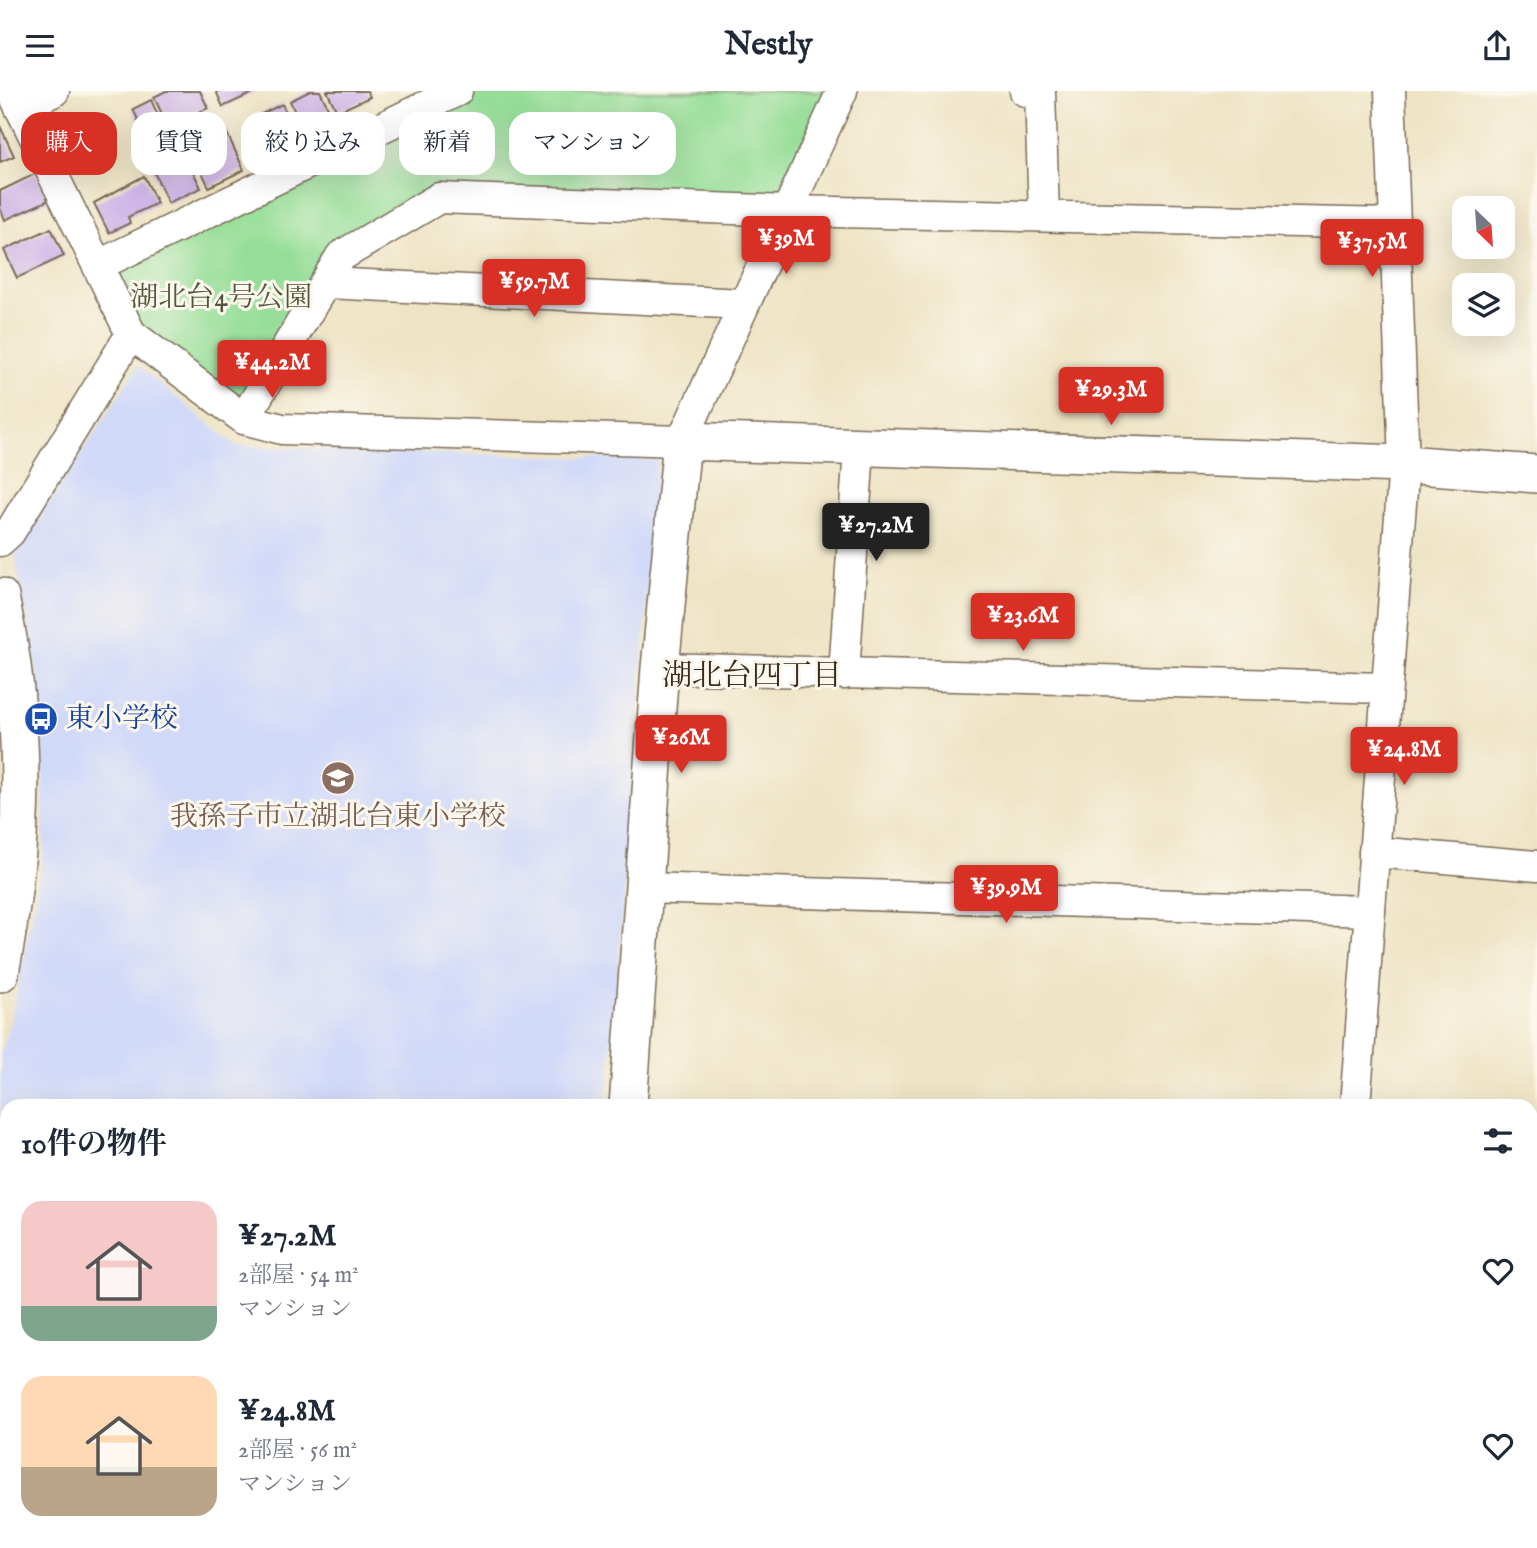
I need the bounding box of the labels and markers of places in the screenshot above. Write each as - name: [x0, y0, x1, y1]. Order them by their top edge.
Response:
- pin: ¥39M: [745, 216, 827, 276]
- pin: ¥37.5M: [1315, 219, 1429, 279]
- pin: ¥59.7M: [477, 259, 591, 319]
- pin: ¥44.2M: [215, 341, 329, 400]
- pin: ¥29.3M: [1054, 367, 1168, 427]
- pin: ¥27.2M: [819, 503, 933, 563]
- pin: ¥23.6M: [966, 594, 1080, 653]
- bus stop icon: 東小学校: [22, 700, 60, 738]
- place label: 東小学校: [66, 702, 178, 737]
- pin: ¥26M: [640, 715, 722, 775]
- pin: ¥24.8M: [1347, 727, 1461, 787]
- school or university icon: 我孫子市立湖北台東小学校: [319, 759, 357, 797]
- place label: 我孫子市立湖北台東小学校: [170, 800, 506, 835]
- pin: ¥39.9M: [949, 865, 1063, 925]

